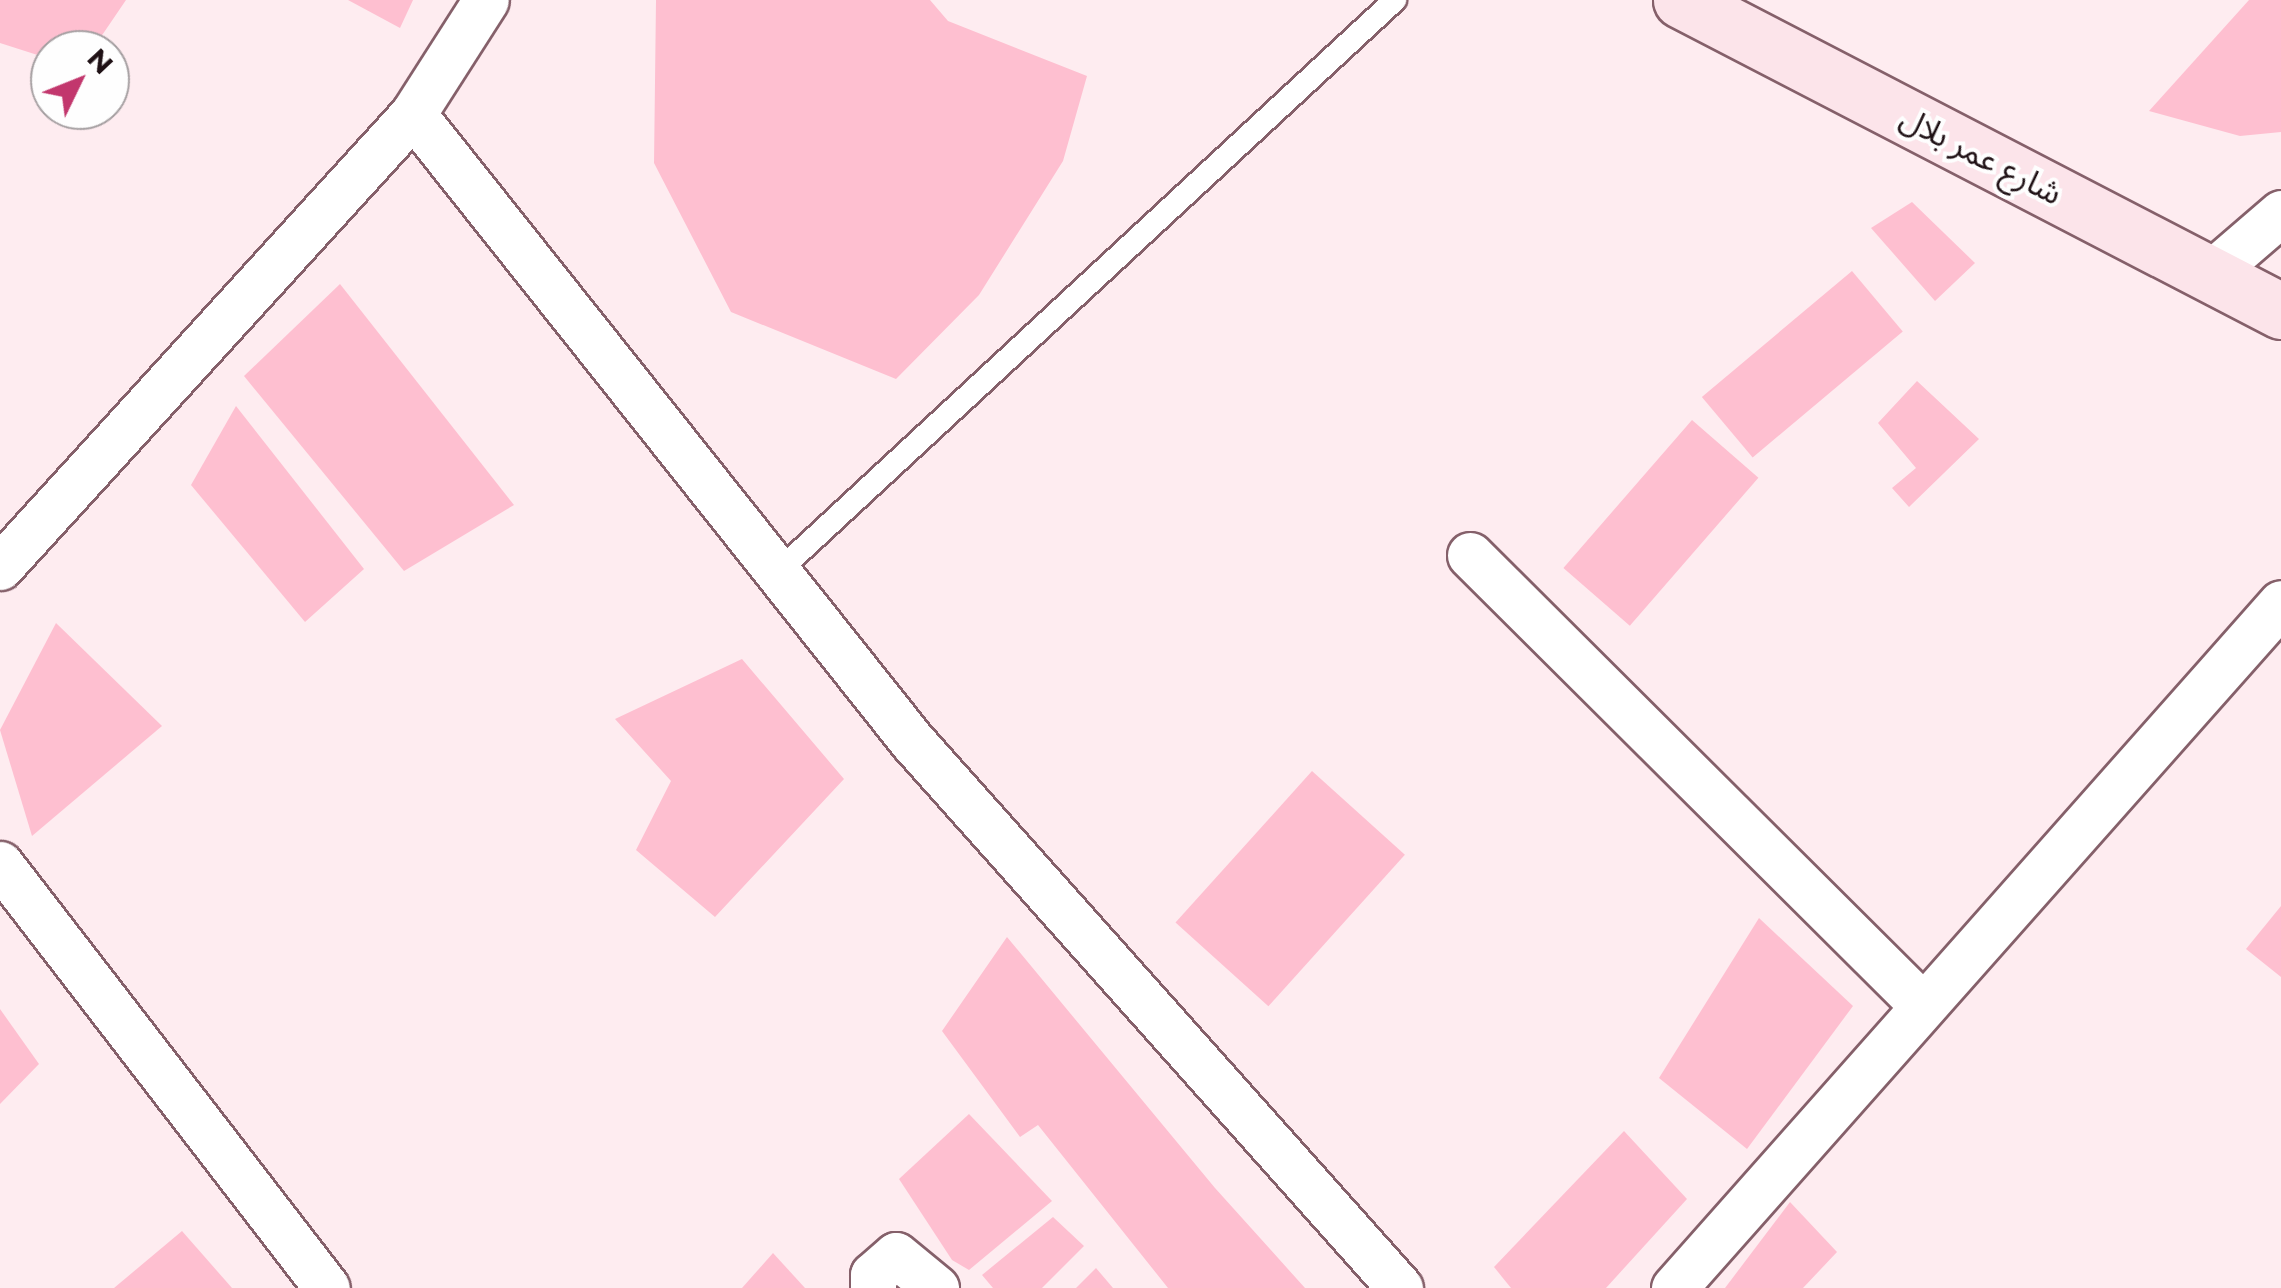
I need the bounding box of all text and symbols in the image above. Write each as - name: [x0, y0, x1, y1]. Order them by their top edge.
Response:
- north arrow: [30, 30, 130, 130]
- text: N: [80, 41, 121, 81]
- street label: شارع عمر بلال: [1894, 99, 2068, 213]

